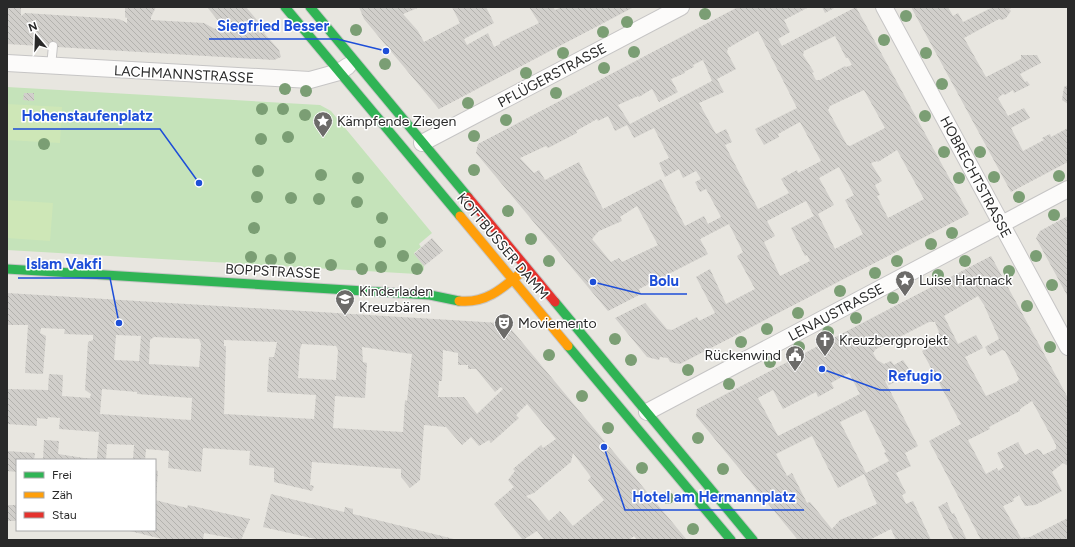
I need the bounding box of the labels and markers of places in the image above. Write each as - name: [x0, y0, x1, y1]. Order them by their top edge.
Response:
- callout: Siegfried Besser: [209, 12, 337, 39]
- callout: Hohenstaufenplatz: [13, 102, 160, 129]
- place icon: Kämpfende Ziegen: [312, 110, 334, 138]
- place label: Kämpfende Ziegen: [337, 113, 456, 130]
- callout: Islam Vakfi: [18, 251, 110, 278]
- callout: Bolu: [641, 267, 687, 294]
- place icon: Luise Hartnack: [894, 269, 916, 297]
- place label: Luise Hartnack: [919, 272, 1012, 289]
- place label: Kinderladen Kreuzbären: [359, 283, 433, 316]
- school or university icon: Kinderladen Kreuzbären: [334, 288, 356, 316]
- theatre icon: Moviemento: [493, 312, 515, 340]
- place label: Moviemento: [518, 315, 597, 332]
- church icon: Kreuzbergprojekt: [814, 329, 836, 357]
- place label: Kreuzbergprojekt: [839, 332, 948, 349]
- public building icon: Rückenwind: [784, 344, 806, 372]
- place label: Rückenwind: [705, 347, 781, 364]
- callout: Refugio: [880, 363, 950, 390]
- callout: Hotel am Hermannplatz: [625, 483, 804, 510]

